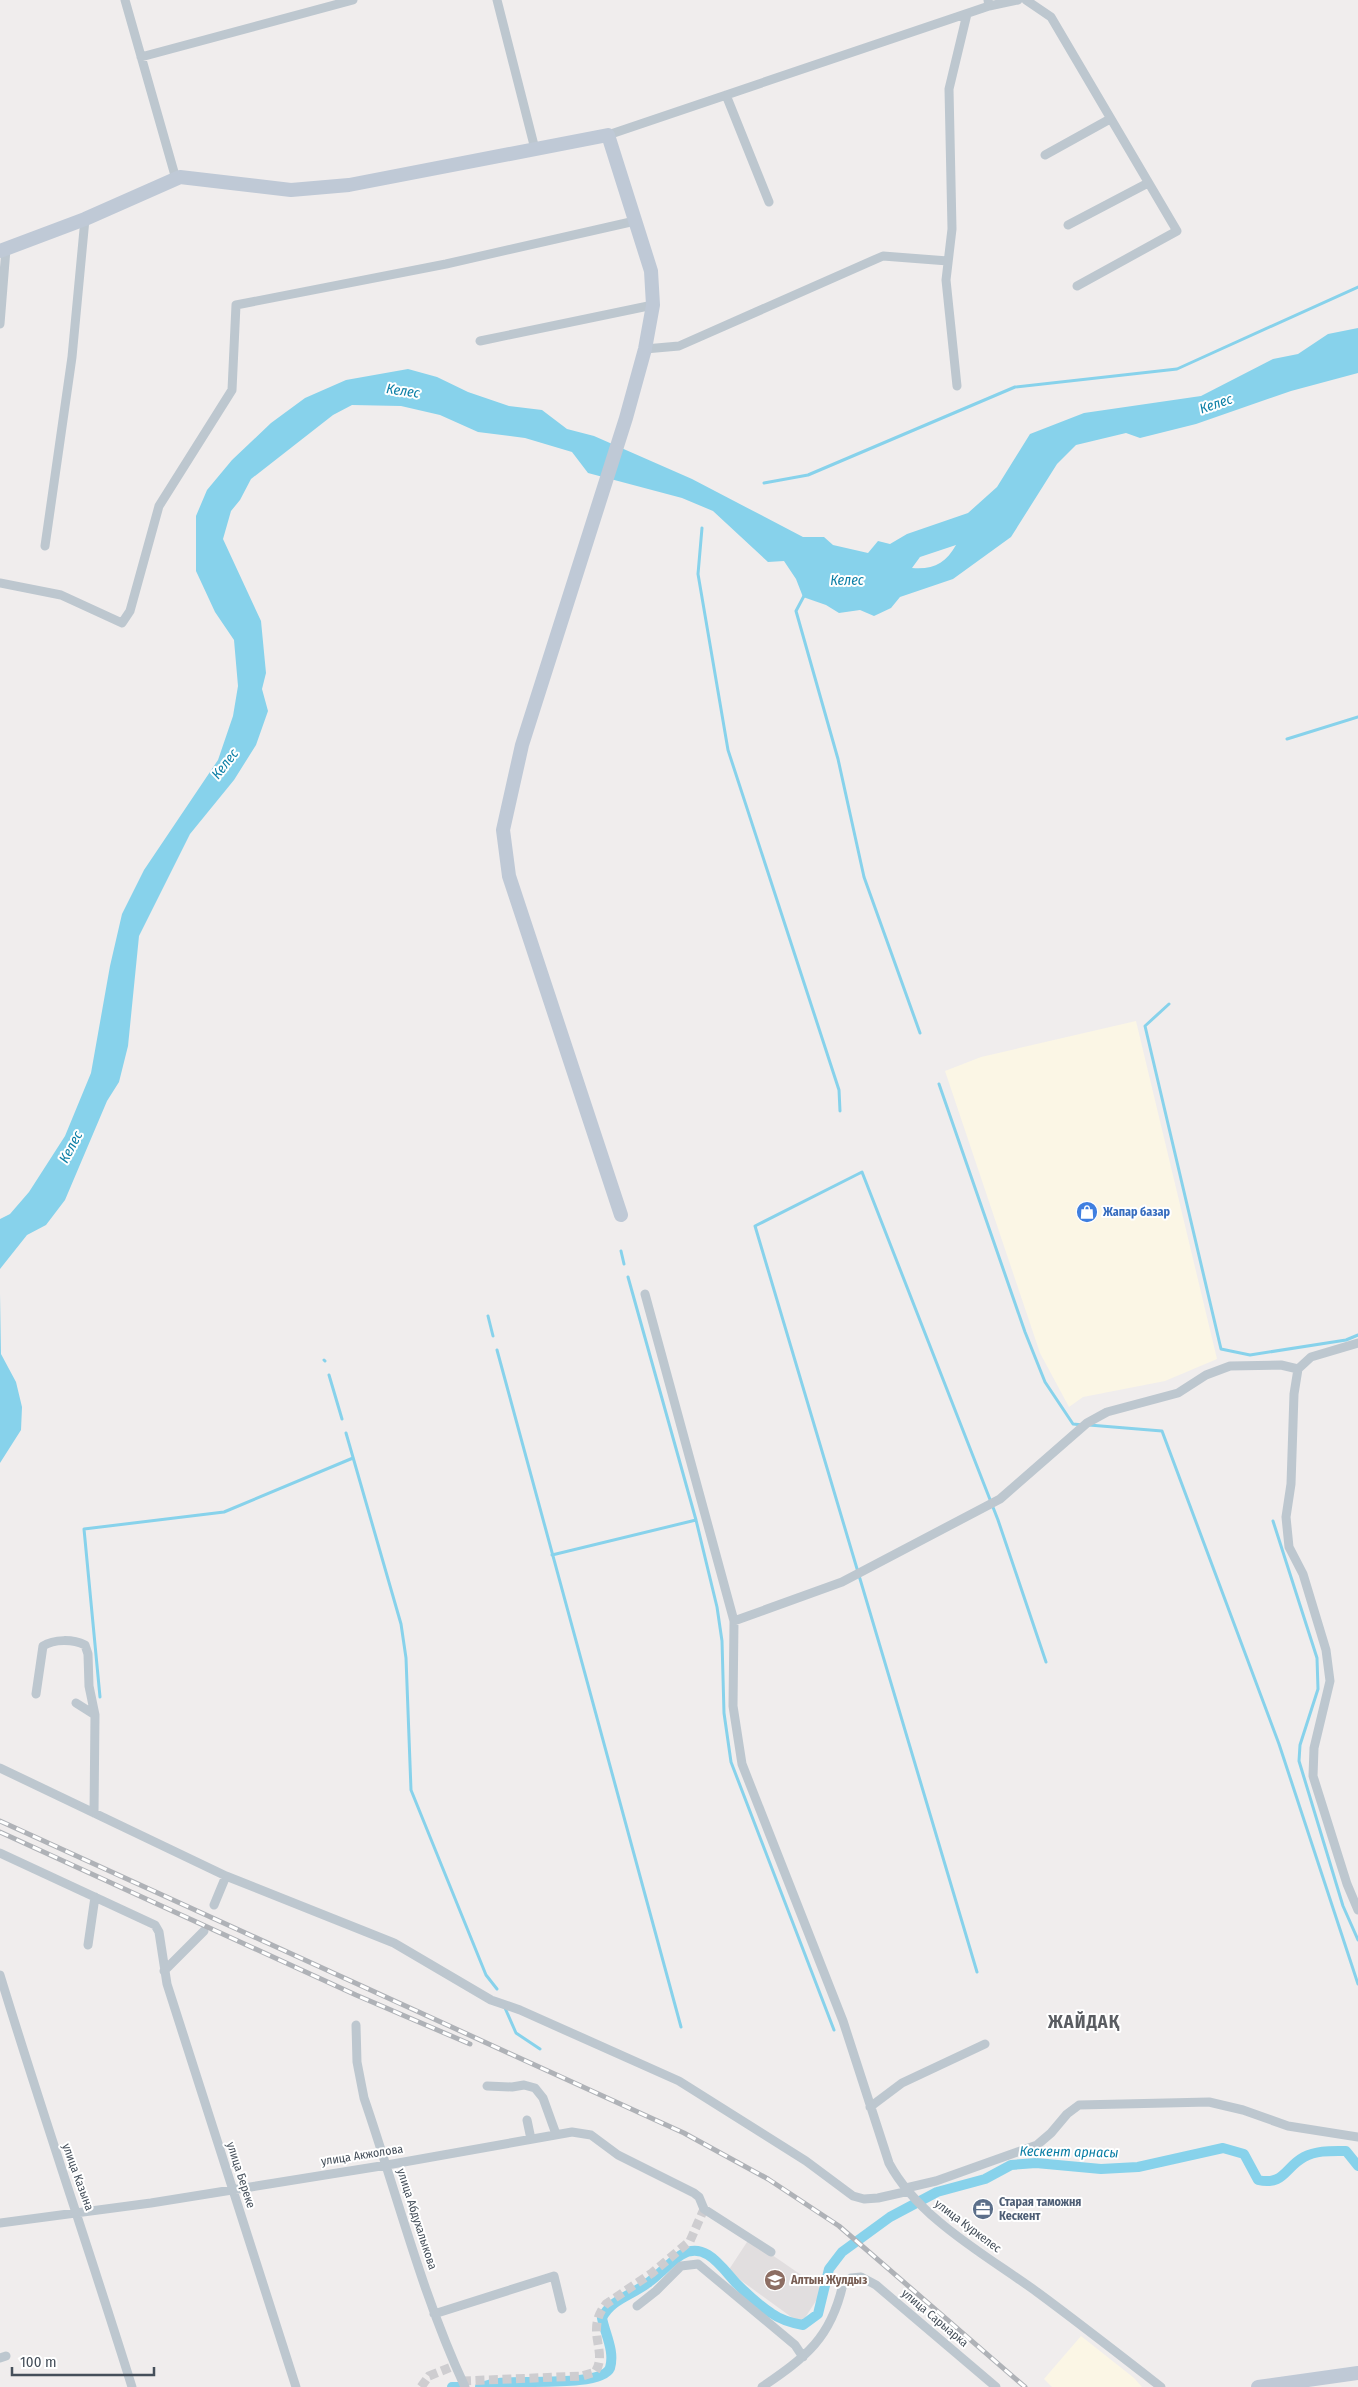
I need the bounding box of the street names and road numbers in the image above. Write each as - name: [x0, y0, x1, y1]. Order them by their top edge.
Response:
- street label: улица Береке: [224, 2140, 258, 2210]
- street label: улица Казына: [59, 2141, 97, 2213]
- street label: улица Акжолова: [320, 2142, 404, 2168]
- street label: улица Абдухалыкова: [394, 2167, 440, 2271]
- street label: улица Куркелес: [932, 2196, 1004, 2256]
- street label: улица Сарыарка: [899, 2286, 971, 2350]

